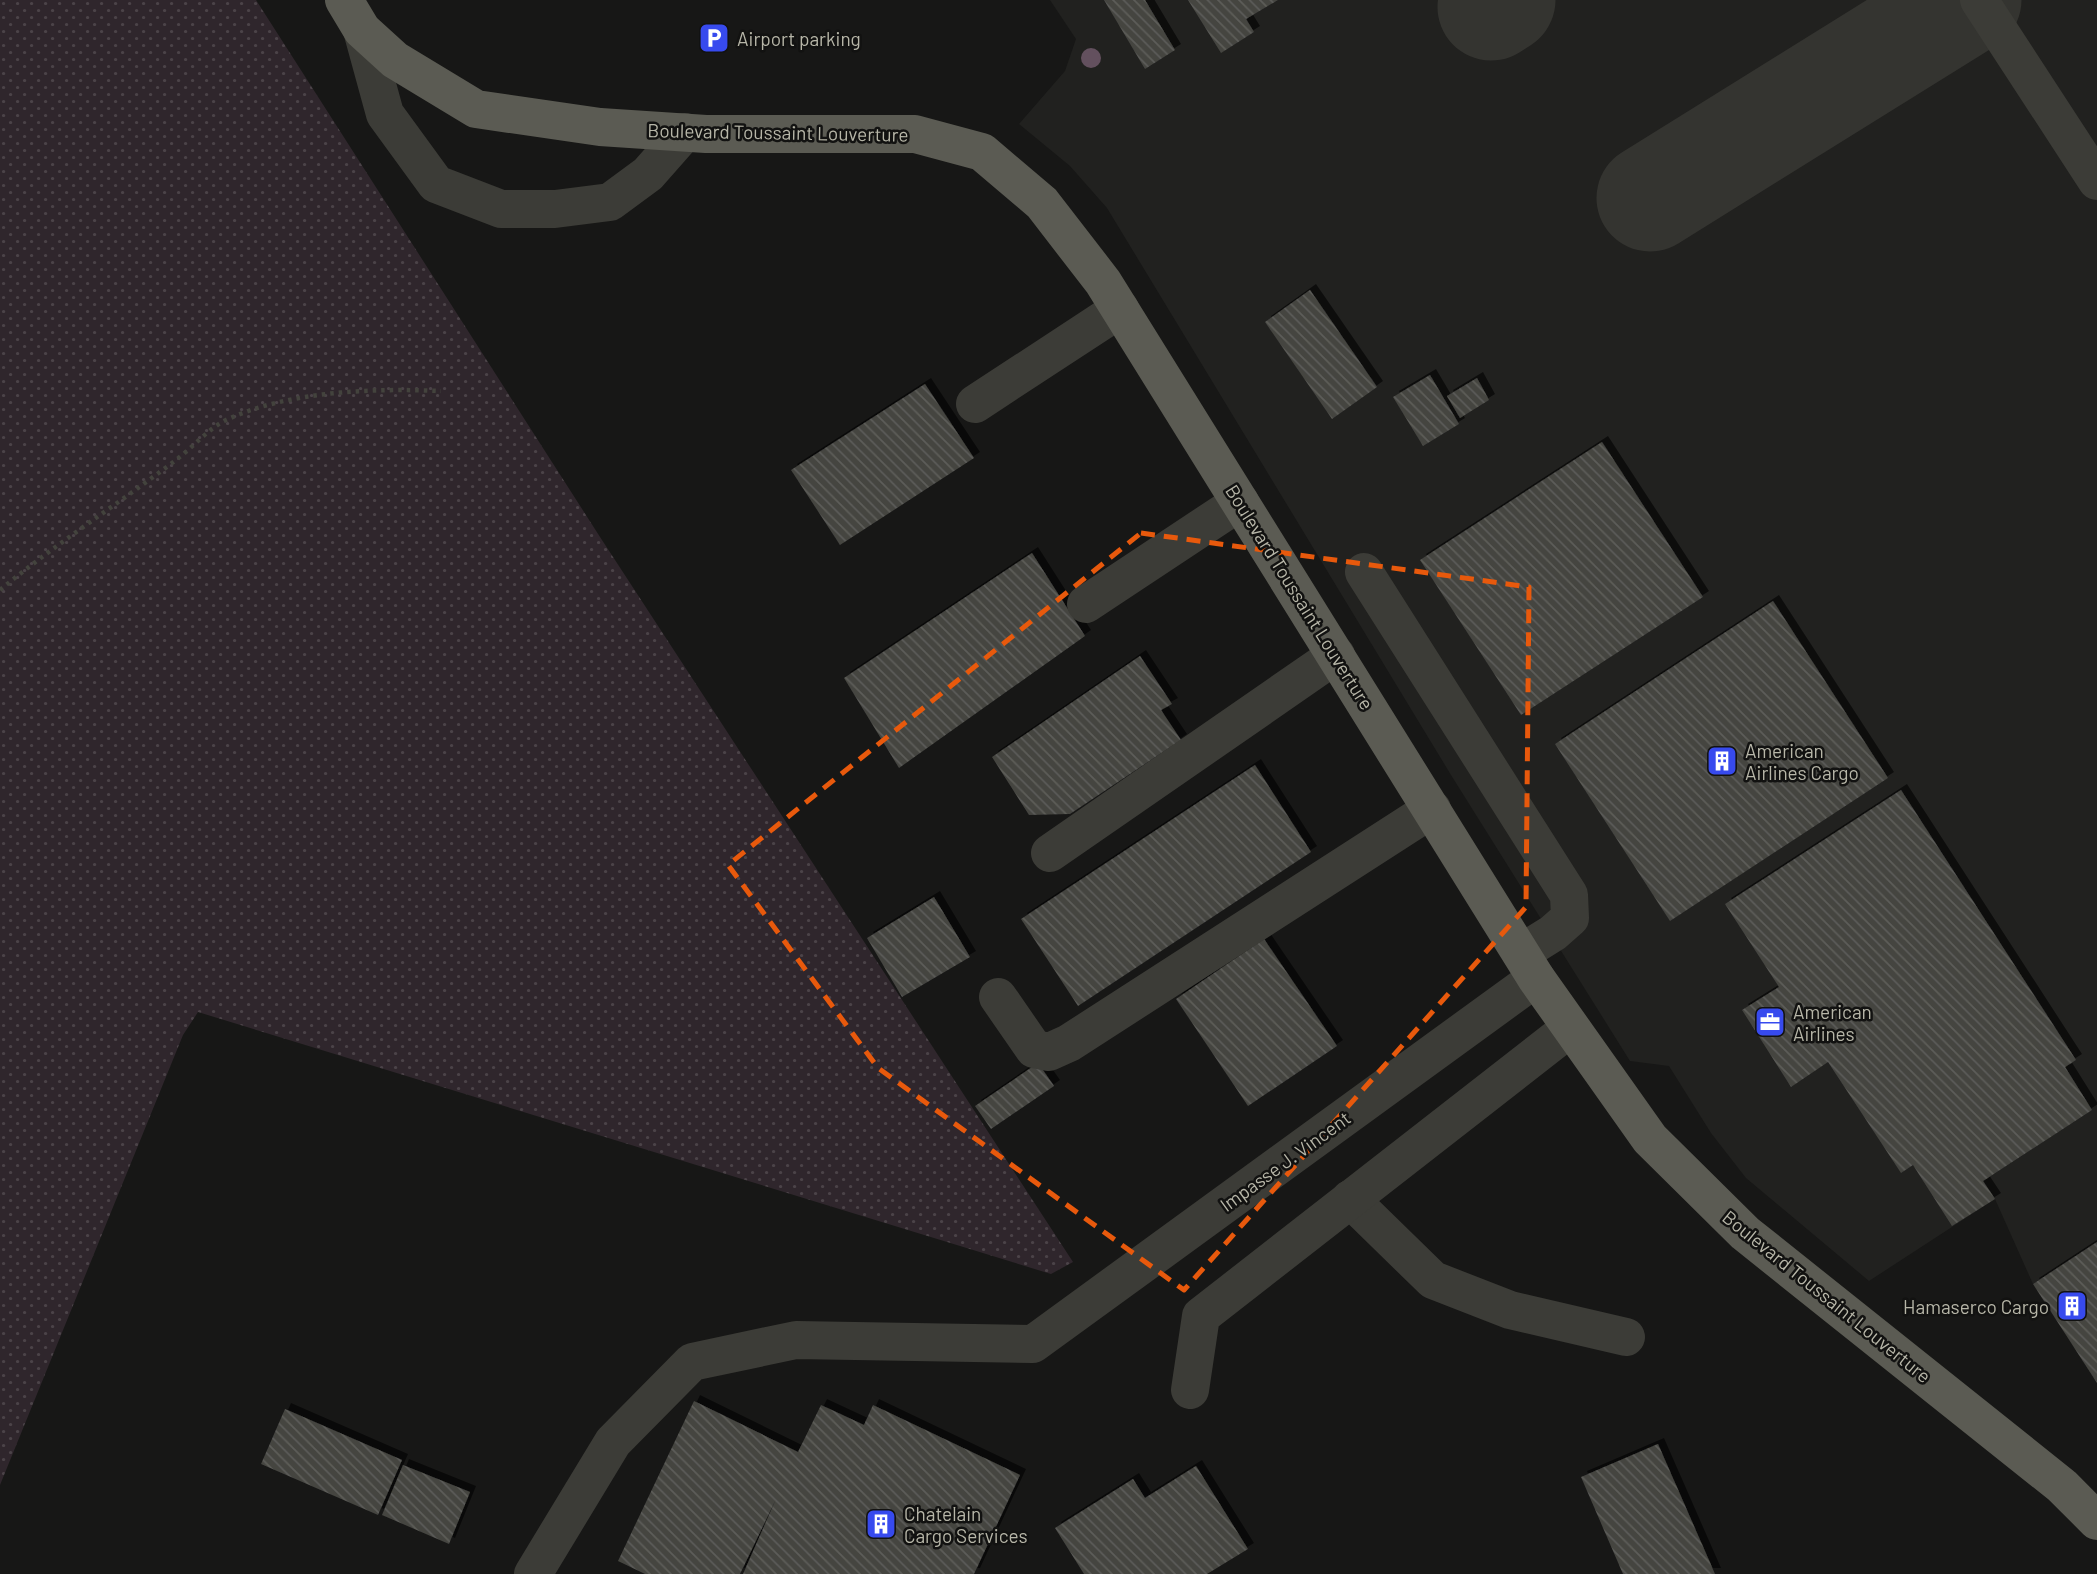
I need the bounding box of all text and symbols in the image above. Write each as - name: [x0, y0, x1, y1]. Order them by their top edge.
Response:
- parking icon: Airport parking: [697, 21, 731, 55]
- place label: Airport parking: [737, 27, 861, 50]
- street label: Boulevard Toussaint Louverture: [647, 118, 909, 146]
- street label: Boulevard Toussaint Louverture: [1221, 480, 1379, 714]
- place label: American Airlines Cargo: [1745, 739, 1859, 784]
- building icon: American Airlines Cargo: [1705, 744, 1739, 778]
- place label: American Airlines: [1793, 1000, 1872, 1045]
- office icon: American Airlines: [1753, 1005, 1787, 1039]
- street label: Impasse J. Vincent: [1215, 1106, 1355, 1216]
- street label: Boulevard Toussaint Louverture: [1718, 1205, 1936, 1387]
- building icon: Hamaserco Cargo: [2055, 1289, 2089, 1323]
- place label: Hamaserco Cargo: [1903, 1295, 2049, 1318]
- place label: Chatelain Cargo Services: [904, 1502, 1028, 1547]
- building icon: Chatelain Cargo Services: [864, 1507, 898, 1541]

